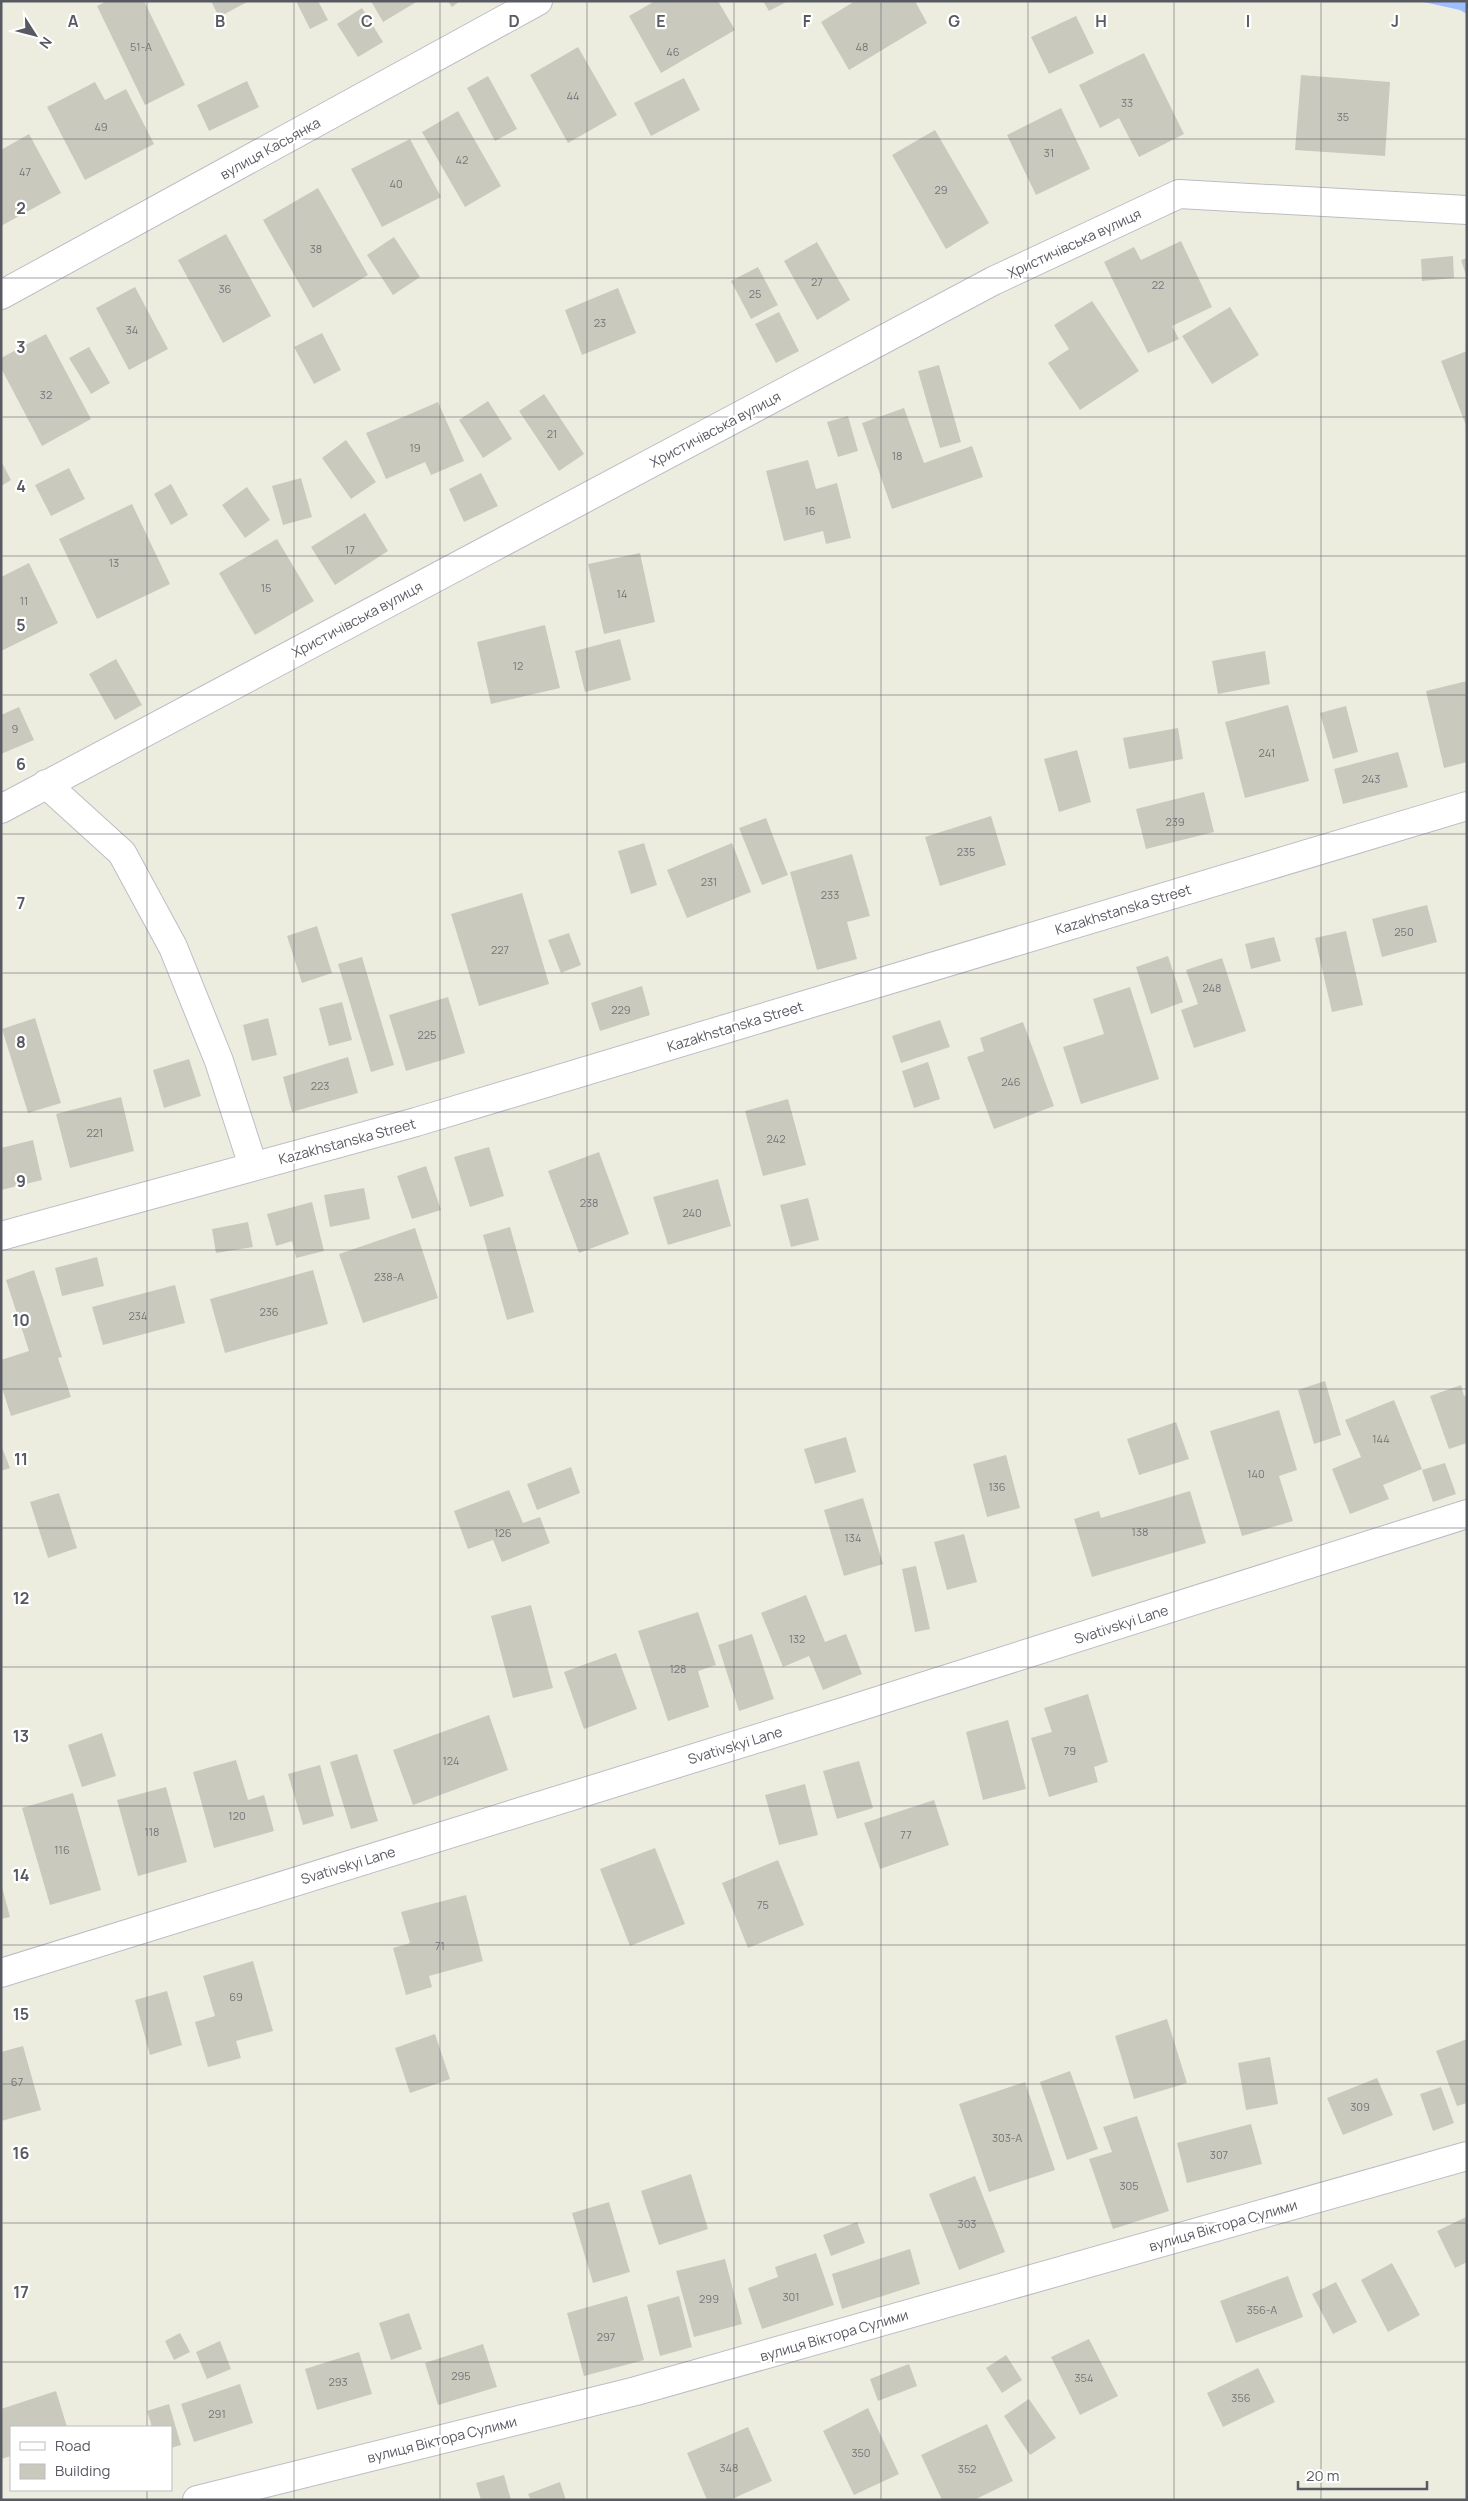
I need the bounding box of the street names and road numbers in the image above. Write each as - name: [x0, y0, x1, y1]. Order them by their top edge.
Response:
- street label: вулиця Касьянка: [216, 113, 324, 183]
- street label: Христичівська вулиця: [1004, 204, 1144, 282]
- street label: Христичівська вулиця: [646, 386, 784, 472]
- street label: Христичівська вулиця: [288, 576, 426, 662]
- street label: Kazakhstanska Street: [1053, 879, 1194, 939]
- street label: Kazakhstanska Street: [665, 996, 806, 1056]
- street label: Kazakhstanska Street: [276, 1113, 418, 1168]
- street label: Svativskyi Lane: [1071, 1600, 1171, 1648]
- street label: Svativskyi Lane: [685, 1722, 785, 1768]
- street label: Svativskyi Lane: [298, 1842, 398, 1888]
- street label: вулиця Віктора Сулими: [1147, 2195, 1299, 2255]
- street label: вулиця Віктора Сулими: [758, 2305, 910, 2365]
- street label: вулиця Віктора Сулими: [365, 2411, 519, 2467]

